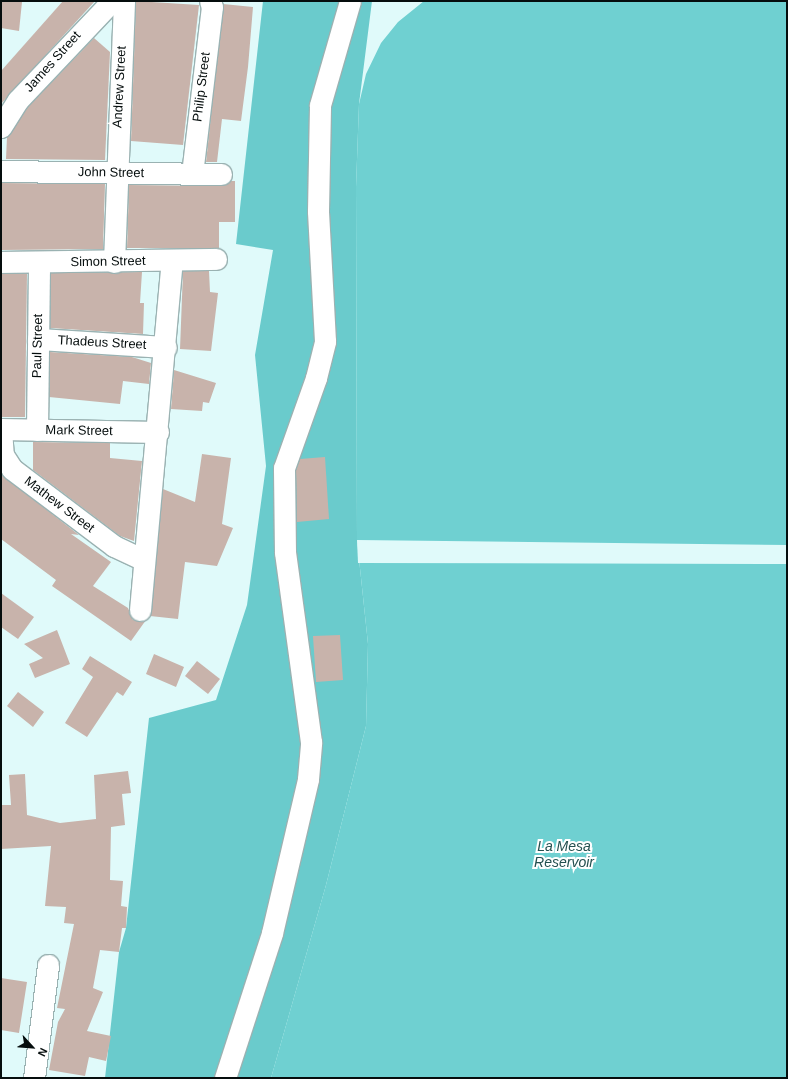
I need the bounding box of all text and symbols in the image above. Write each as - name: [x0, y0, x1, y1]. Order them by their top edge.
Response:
- street label: James Street: [22, 28, 84, 96]
- street label: Andrew Street: [110, 45, 130, 129]
- street label: Philip Street: [190, 51, 214, 123]
- street label: John Street: [78, 165, 144, 181]
- street label: Simon Street: [70, 254, 146, 270]
- street label: Paul Street: [30, 314, 46, 378]
- street label: Thadeus Street: [57, 333, 147, 353]
- street label: Mark Street: [45, 423, 113, 439]
- street label: Mathew Street: [21, 474, 97, 536]
- water label: La Mesa Reservoir: [534, 838, 594, 870]
- north arrow: [12, 1027, 52, 1067]
- text: N: [36, 1046, 50, 1058]

